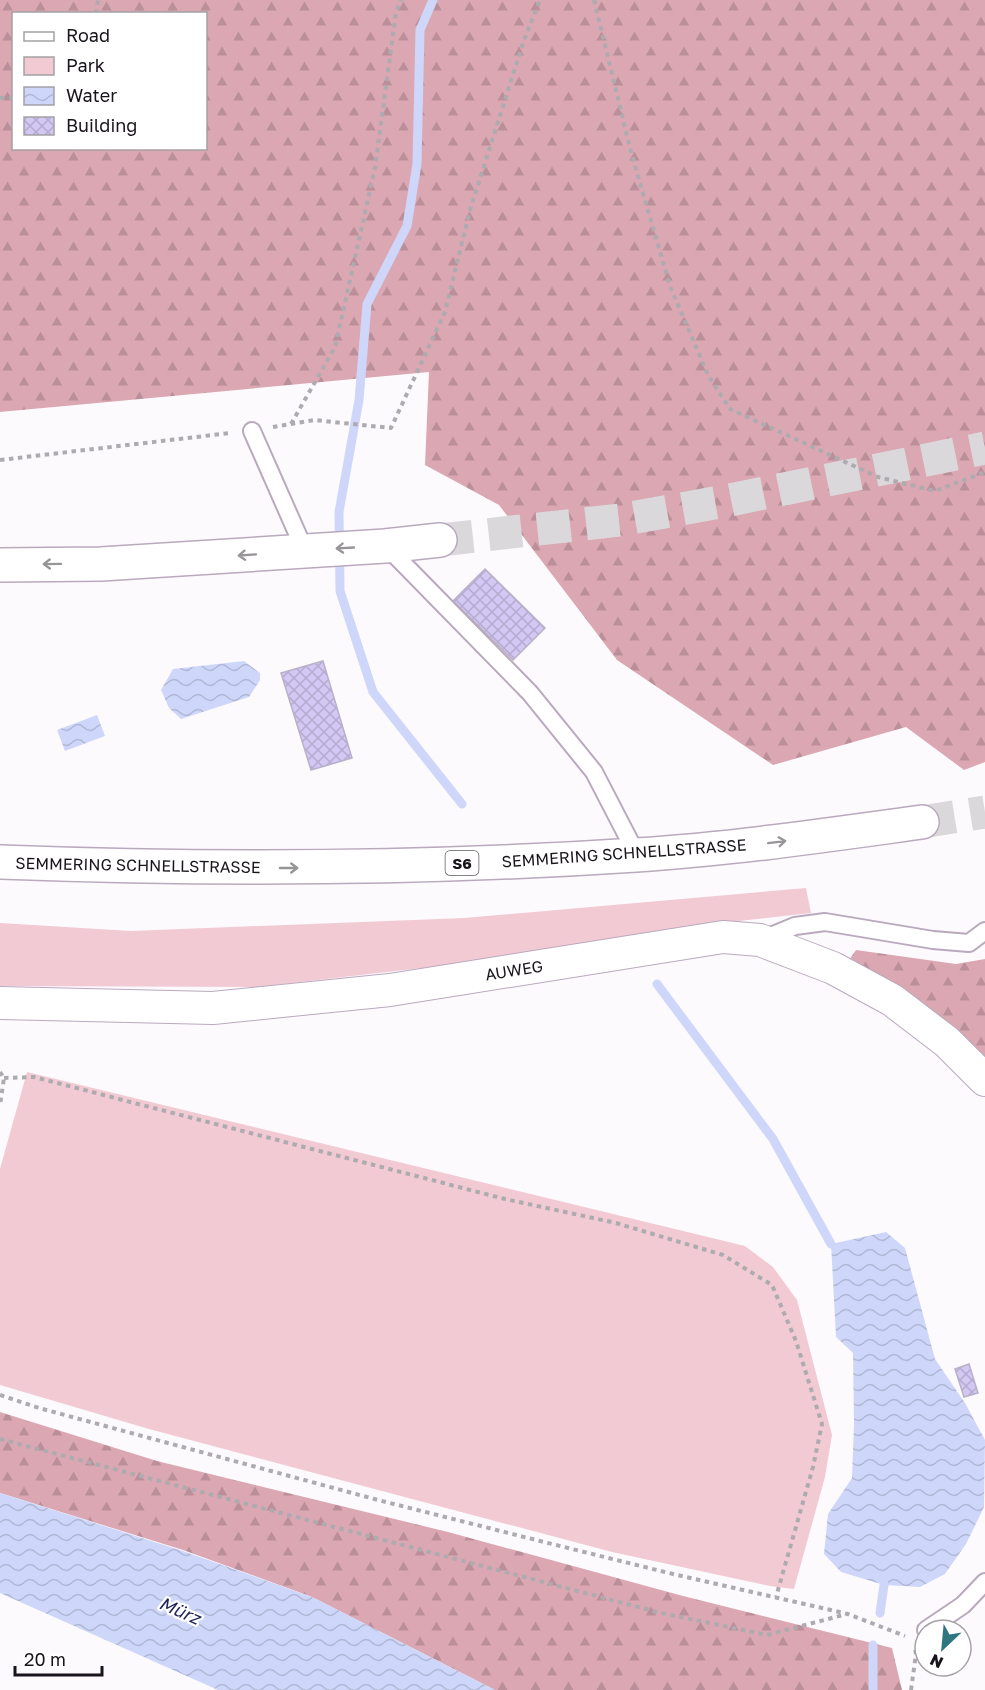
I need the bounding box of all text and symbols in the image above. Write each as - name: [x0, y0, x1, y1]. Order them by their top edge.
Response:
- legend: [12, 12, 207, 150]
- text: Road: [66, 24, 110, 46]
- text: Park: [66, 54, 105, 76]
- text: Water: [66, 84, 117, 106]
- text: Building: [66, 114, 137, 136]
- one-way arrow: [336, 543, 356, 554]
- one-way arrow: [237, 549, 257, 560]
- one-way arrow: [43, 558, 63, 570]
- street label: SEMMERING SCHNELLSTRASSE: [501, 834, 747, 872]
- one-way arrow: [767, 836, 787, 847]
- road number: S6: [446, 851, 478, 875]
- street label: SEMMERING SCHNELLSTRASSE: [15, 853, 261, 877]
- one-way arrow: [279, 862, 299, 874]
- street label: AUWEG: [484, 956, 544, 984]
- water label: Mürz: [156, 1591, 206, 1629]
- north arrow: [913, 1618, 973, 1678]
- scale bar: [15, 1639, 102, 1677]
- text: 20 m: [24, 1648, 66, 1670]
- text: N: [927, 1650, 946, 1673]

